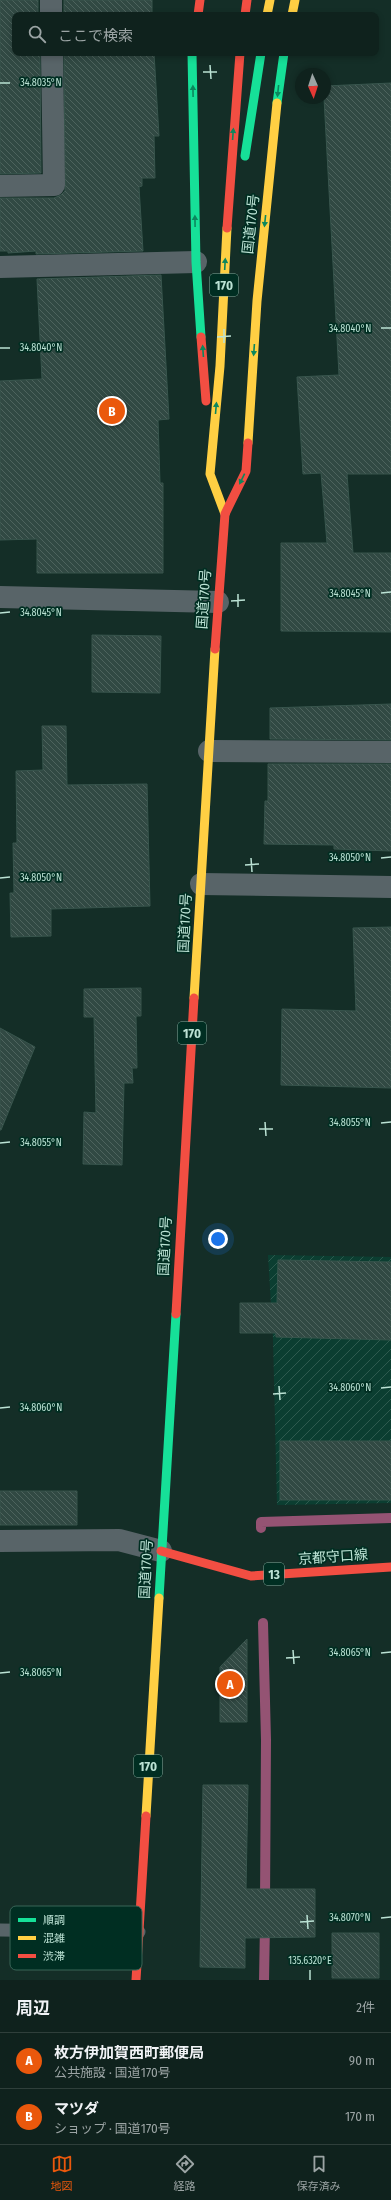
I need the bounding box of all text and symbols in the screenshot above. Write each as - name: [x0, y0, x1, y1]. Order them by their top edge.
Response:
- search box: [12, 12, 379, 56]
- icon: search: [26, 23, 48, 45]
- text: ここで検索: [58, 27, 133, 45]
- north arrow: [295, 68, 331, 104]
- text: 34.8035°N: [20, 77, 62, 89]
- one-way arrow: [190, 84, 196, 97]
- one-way arrow: [274, 85, 281, 97]
- one-way arrow: [230, 128, 237, 140]
- street label: 国道170号: [239, 193, 263, 255]
- one-way arrow: [192, 214, 198, 227]
- one-way arrow: [262, 215, 268, 227]
- one-way arrow: [222, 257, 228, 270]
- road number: 170: [210, 274, 238, 296]
- text: 34.8040°N: [329, 323, 371, 335]
- text: 34.8040°N: [20, 342, 62, 354]
- one-way arrow: [251, 344, 258, 356]
- one-way arrow: [199, 345, 206, 357]
- pin: B: [99, 396, 125, 426]
- one-way arrow: [213, 402, 220, 414]
- one-way arrow: [239, 473, 245, 485]
- street label: 国道170号: [193, 568, 215, 630]
- text: 34.8045°N: [329, 588, 371, 600]
- text: 34.8045°N: [20, 607, 62, 619]
- text: 34.8050°N: [329, 852, 371, 864]
- text: 34.8050°N: [20, 872, 62, 884]
- street label: 国道170号: [175, 892, 195, 954]
- road number: 170: [178, 1022, 206, 1044]
- text: 34.8055°N: [329, 1117, 371, 1129]
- text: 34.8055°N: [20, 1137, 62, 1149]
- street label: 国道170号: [155, 1215, 175, 1277]
- your location: [208, 1229, 228, 1249]
- text: 34.8060°N: [329, 1382, 371, 1394]
- text: 34.8060°N: [20, 1402, 62, 1414]
- street label: 国道170号: [136, 1538, 156, 1600]
- street label: 京都守口線: [297, 1546, 369, 1568]
- road number: 13: [264, 1563, 284, 1585]
- text: 34.8065°N: [329, 1647, 371, 1659]
- text: 34.8065°N: [20, 1667, 62, 1679]
- pin: A: [217, 1669, 243, 1699]
- road number: 170: [134, 1755, 162, 1777]
- legend: [10, 1906, 142, 1970]
- text: 34.8070°N: [329, 1912, 371, 1924]
- text: 順調: [43, 1914, 65, 1927]
- text: 混雑: [43, 1932, 65, 1945]
- text: 渋滞: [43, 1950, 65, 1963]
- text: 135.6320°E: [288, 1955, 332, 1967]
- text: 周辺: [16, 1998, 50, 2019]
- text: 2件: [356, 2000, 375, 2015]
- text: 枚方伊加賀西町郵便局: [54, 2044, 204, 2062]
- text: A: [25, 2053, 33, 2068]
- text: 90 m: [349, 2053, 375, 2068]
- text: 公共施設 · 国道170号: [54, 2065, 171, 2080]
- text: マツダ: [54, 2100, 99, 2118]
- text: B: [25, 2109, 33, 2124]
- text: 170 m: [345, 2109, 375, 2124]
- text: ショップ · 国道170号: [54, 2121, 171, 2136]
- tab: 地図: [51, 2153, 73, 2193]
- tab: 経路: [174, 2153, 196, 2193]
- tab: 保存済み: [297, 2153, 341, 2193]

